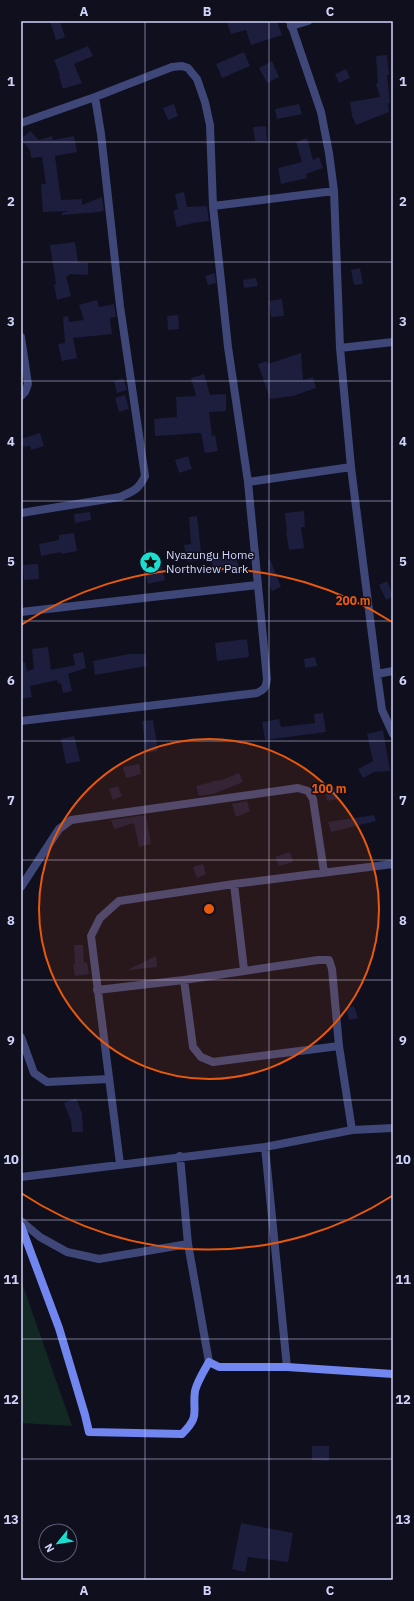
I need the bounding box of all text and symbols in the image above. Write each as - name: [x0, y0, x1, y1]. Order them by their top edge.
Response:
- text: A: [80, 3, 89, 20]
- text: B: [203, 3, 212, 20]
- text: C: [326, 3, 335, 20]
- text: 1: [7, 73, 15, 90]
- text: 1: [399, 73, 407, 90]
- text: 2: [7, 193, 15, 210]
- text: 2: [399, 193, 407, 210]
- text: 3: [7, 313, 15, 330]
- text: 3: [399, 313, 407, 330]
- text: 4: [7, 433, 15, 450]
- text: 4: [399, 433, 407, 450]
- place label: Nyazungu Home Northview Park: [166, 547, 255, 576]
- place icon: Nyazungu Home Northview Park: [137, 549, 163, 575]
- text: 5: [7, 553, 15, 570]
- text: 5: [399, 553, 407, 570]
- text: 200 m: [335, 593, 371, 608]
- text: 6: [7, 672, 15, 689]
- text: 6: [399, 672, 407, 689]
- text: 100 m: [311, 781, 347, 796]
- text: 7: [7, 792, 15, 809]
- text: 7: [399, 792, 407, 809]
- centre of rings: [202, 902, 216, 916]
- text: 8: [7, 912, 15, 929]
- text: 8: [399, 912, 407, 929]
- text: 9: [7, 1032, 15, 1049]
- text: 9: [399, 1032, 407, 1049]
- text: 10: [3, 1151, 19, 1168]
- text: 10: [395, 1151, 411, 1168]
- text: 11: [3, 1271, 19, 1288]
- text: 11: [395, 1271, 411, 1288]
- text: 12: [3, 1391, 19, 1408]
- text: 12: [395, 1391, 411, 1408]
- text: 13: [3, 1511, 19, 1528]
- text: 13: [395, 1511, 411, 1528]
- north arrow: [38, 1523, 78, 1563]
- text: N: [41, 1541, 57, 1555]
- text: A: [80, 1582, 89, 1599]
- text: B: [203, 1582, 212, 1599]
- text: C: [326, 1582, 335, 1599]

